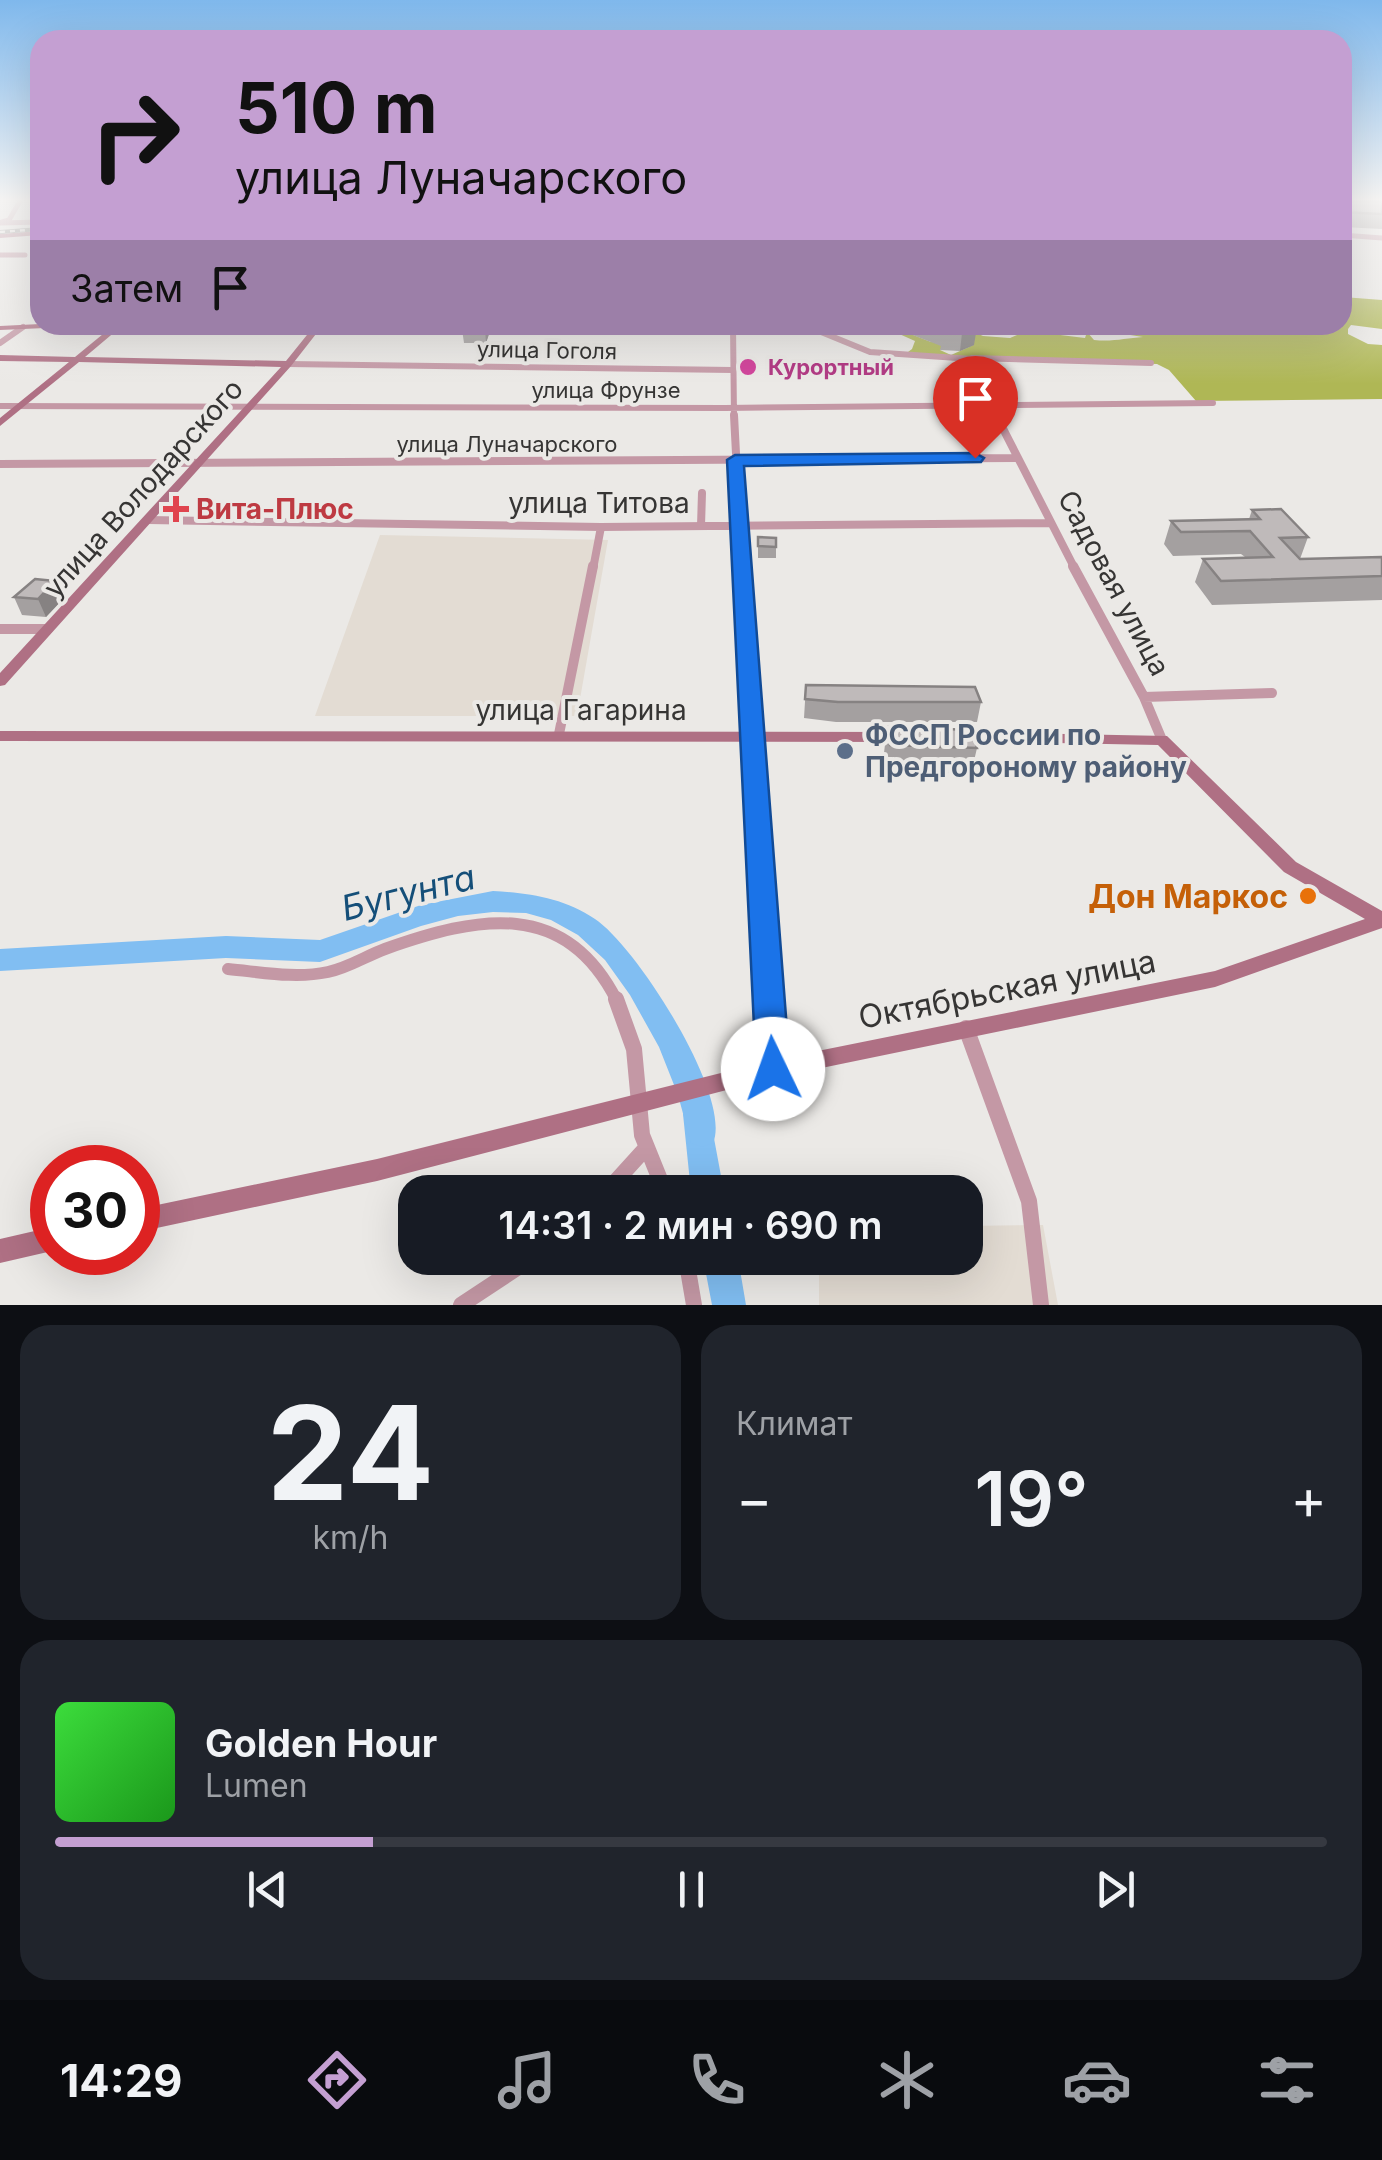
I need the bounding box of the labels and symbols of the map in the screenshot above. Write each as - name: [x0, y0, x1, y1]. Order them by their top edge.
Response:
- street label: улица Гоголя: [477, 336, 617, 364]
- place label: Курортный: [768, 354, 894, 380]
- marker: Курортный: [737, 356, 759, 378]
- pin: [933, 356, 1018, 459]
- street label: улица Володарского: [36, 372, 250, 604]
- street label: улица Фрунзе: [531, 377, 681, 403]
- street label: улица Луначарского: [396, 431, 618, 457]
- street label: Садовая улица: [1051, 484, 1177, 682]
- street label: улица Титова: [508, 486, 690, 520]
- place label: Вита-Плюс: [196, 492, 354, 526]
- marker: Вита-Плюс: [165, 498, 187, 520]
- street label: улица Гагарина: [475, 693, 687, 727]
- place label: ФССП России по Предгороному району: [865, 718, 1187, 784]
- marker: ФССП России по Предгороному району: [834, 740, 856, 762]
- water label: Бугунта: [337, 855, 479, 929]
- place label: Дон Маркос: [1088, 877, 1288, 916]
- marker: Дон Маркос: [1297, 885, 1319, 907]
- street label: Октябрьская улица: [855, 941, 1159, 1037]
- position arrow: [721, 1017, 825, 1121]
- speed limit sign: 30: [30, 1145, 160, 1275]

